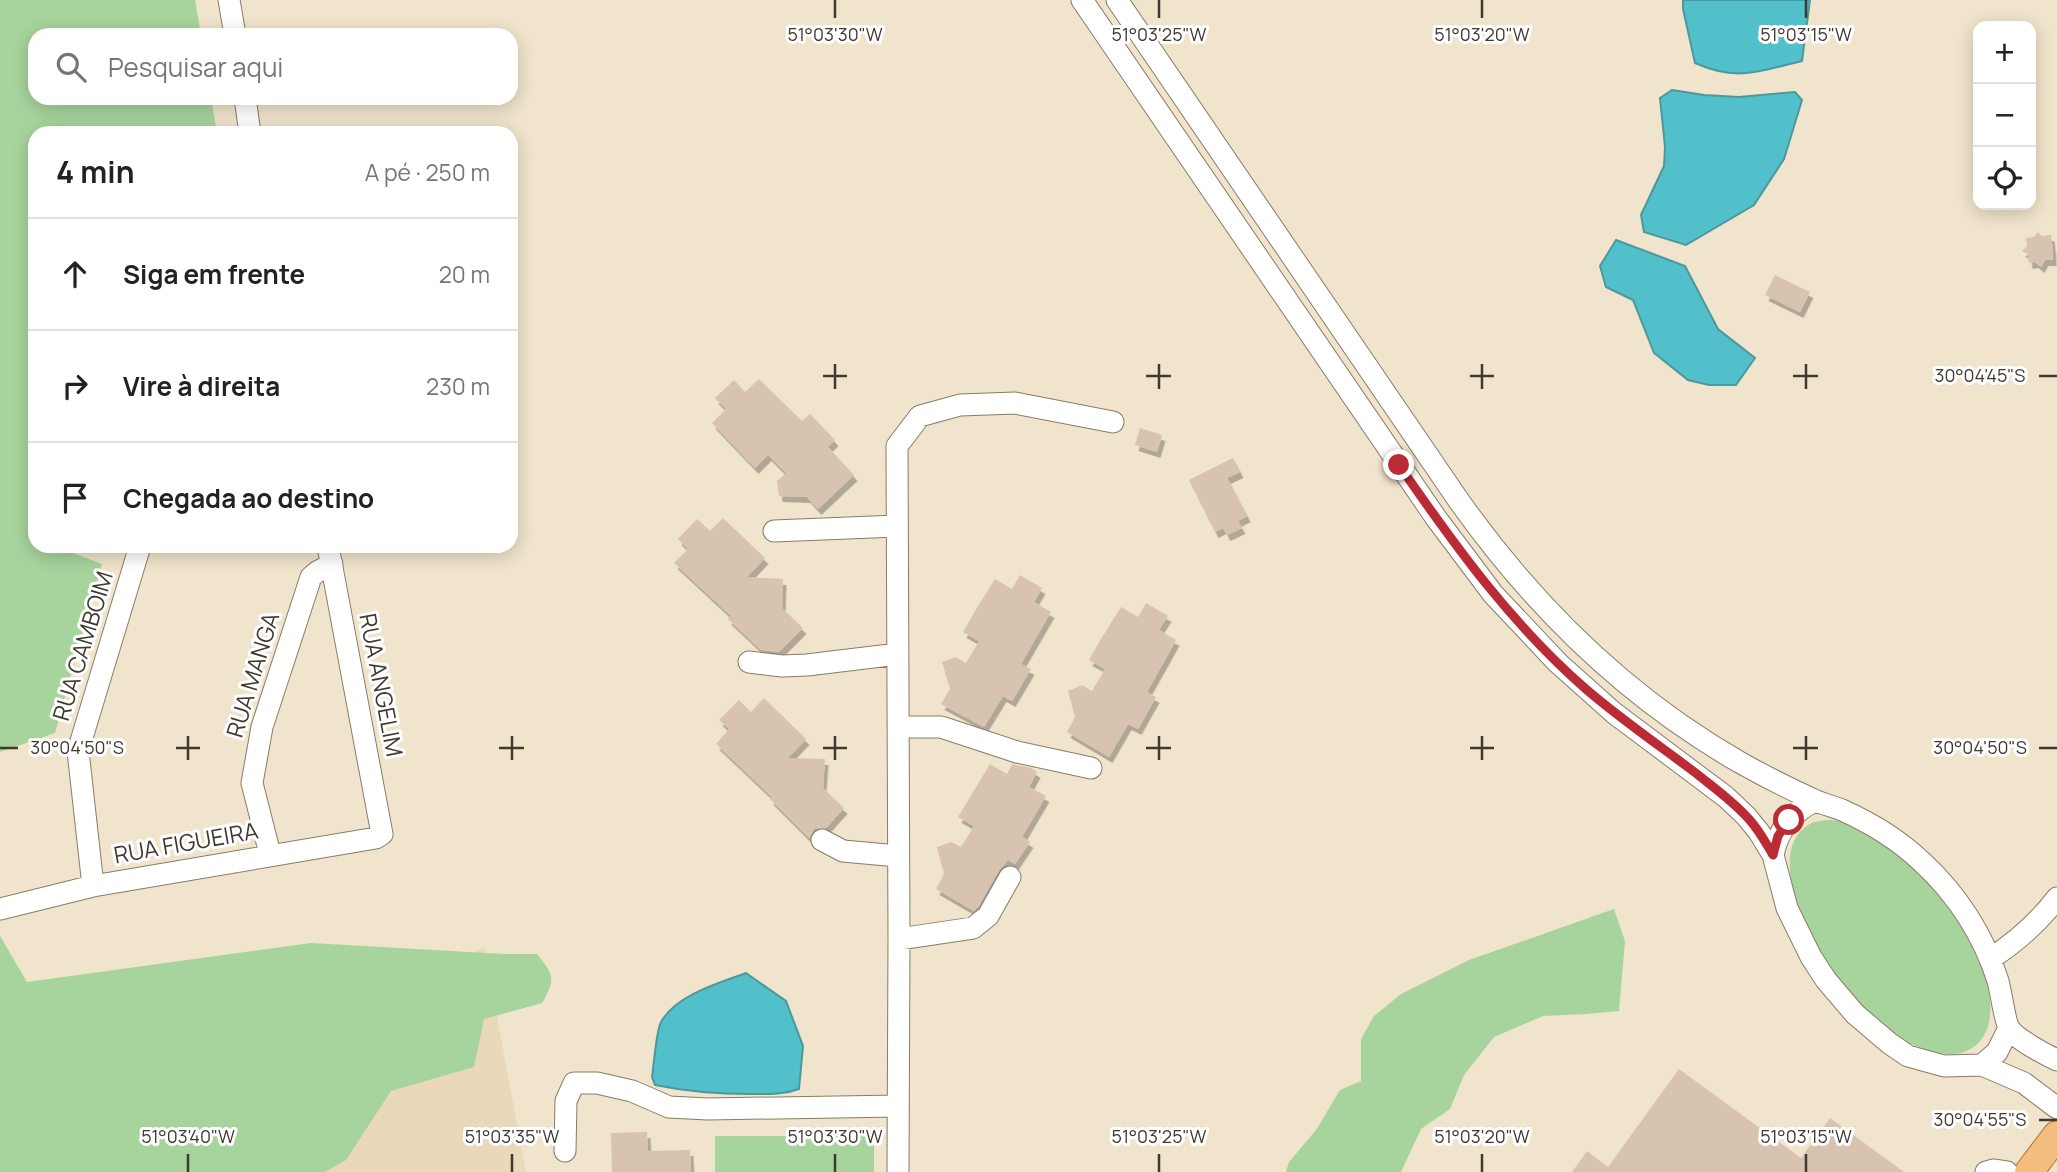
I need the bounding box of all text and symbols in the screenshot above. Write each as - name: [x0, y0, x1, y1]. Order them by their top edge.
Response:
- map controls: [1973, 21, 2036, 210]
- button: +: [1973, 21, 2036, 84]
- text: 51°03'30"W: [787, 22, 883, 46]
- text: 51°03'25"W: [1112, 22, 1207, 46]
- text: 51°03'20"W: [1434, 22, 1530, 46]
- text: 51°03'15"W: [1760, 22, 1852, 46]
- search box: [28, 28, 518, 105]
- icon: search: [52, 48, 90, 86]
- text: Pesquisar aqui: [108, 49, 283, 85]
- button: −: [1973, 84, 2036, 147]
- button: locate: [1973, 147, 2036, 210]
- text: 4 min: [56, 151, 134, 192]
- text: A pé · 250 m: [365, 156, 490, 188]
- icon: ahead: [56, 255, 94, 293]
- text: Siga em frente: [123, 256, 305, 292]
- text: 20 m: [439, 258, 490, 290]
- text: 30°04'45"S: [1935, 363, 2025, 387]
- icon: right: [56, 367, 94, 405]
- text: Vire à direita: [123, 368, 280, 404]
- text: 230 m: [426, 370, 490, 402]
- route end: [1383, 449, 1414, 480]
- icon: arrive: [56, 479, 94, 517]
- text: Chegada ao destino: [123, 480, 374, 516]
- street label: RUA CAMBOIM: [44, 567, 120, 724]
- street label: RUA MANGA: [218, 608, 286, 741]
- street label: RUA ANGELIM: [352, 610, 412, 759]
- text: 30°04'50"S: [30, 735, 124, 759]
- text: 30°04'50"S: [1933, 735, 2027, 759]
- route start: [1773, 804, 1804, 835]
- street label: RUA FIGUEIRA: [111, 814, 261, 870]
- text: 30°04'55"S: [1934, 1107, 2026, 1131]
- text: 51°03'40"W: [141, 1124, 235, 1148]
- text: 51°03'35"W: [465, 1124, 559, 1148]
- text: 51°03'30"W: [787, 1124, 883, 1148]
- text: 51°03'25"W: [1112, 1124, 1207, 1148]
- text: 51°03'20"W: [1434, 1124, 1530, 1148]
- text: 51°03'15"W: [1760, 1124, 1852, 1148]

